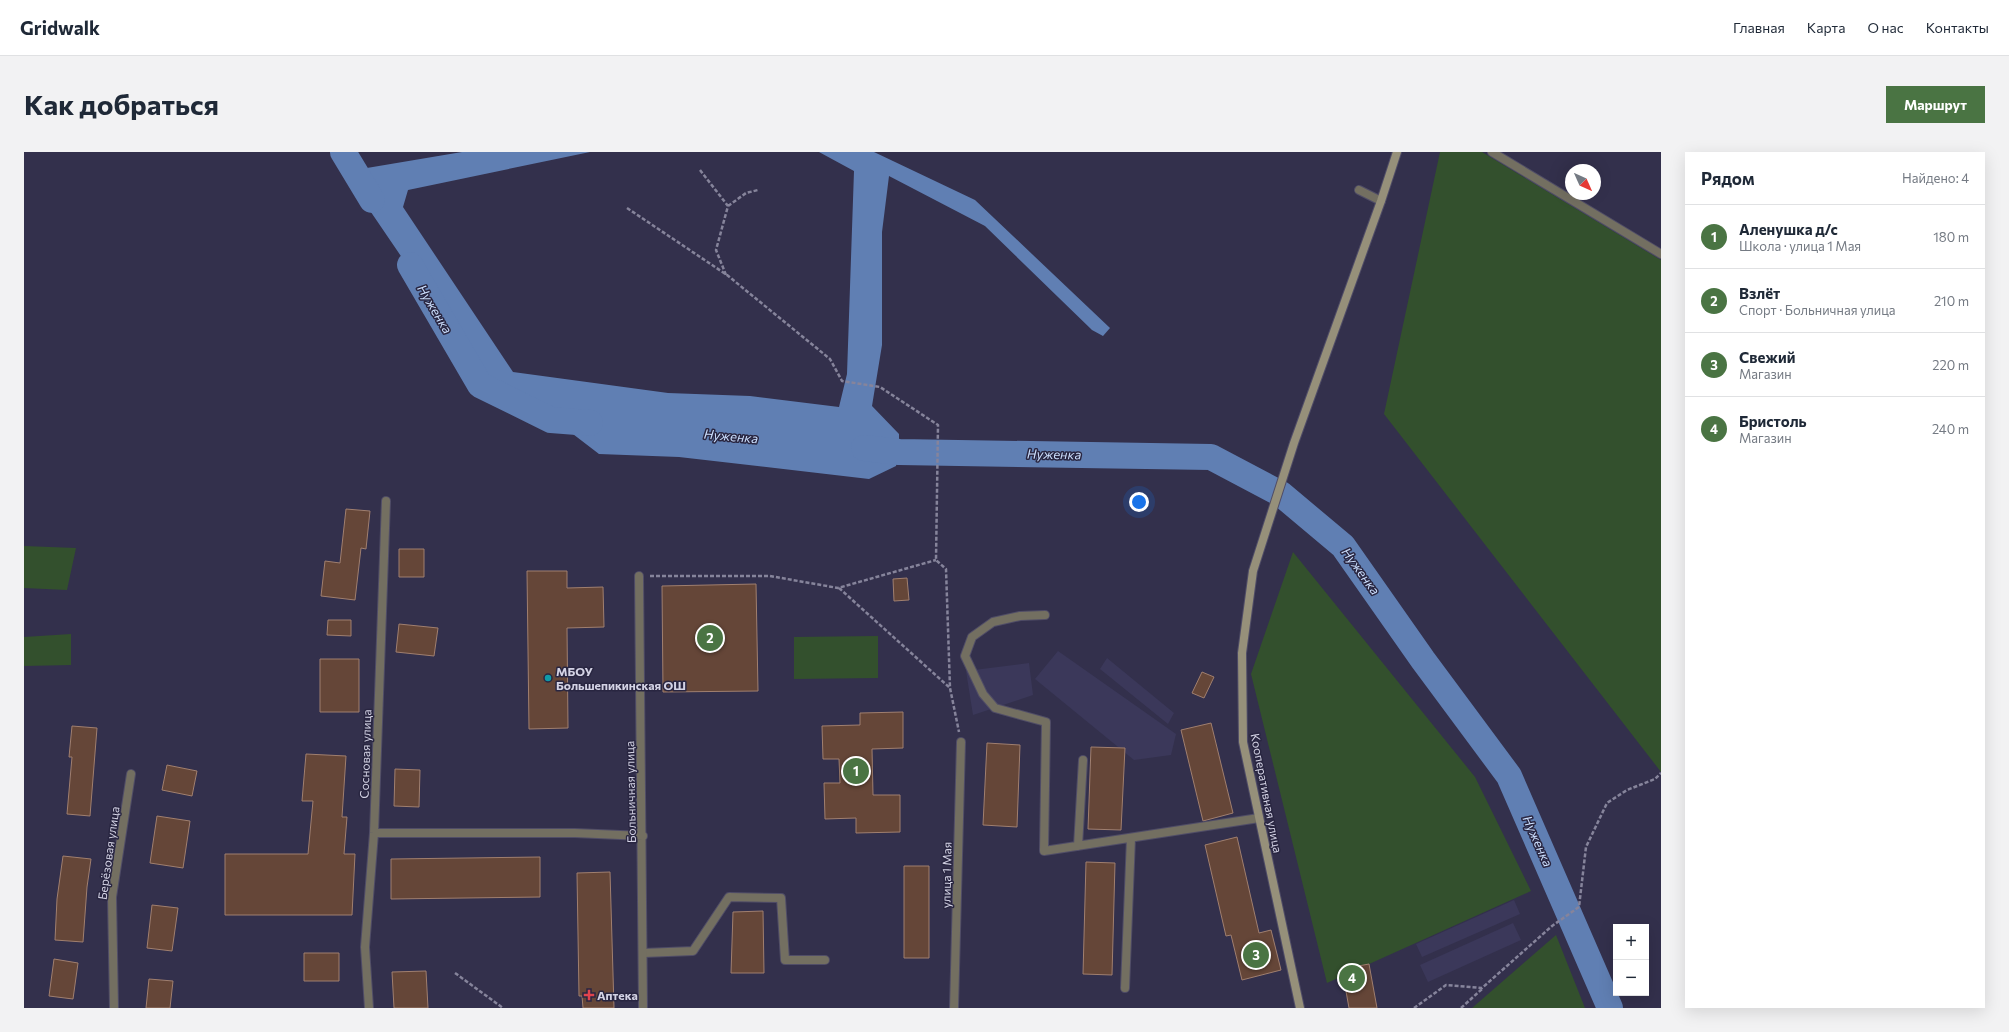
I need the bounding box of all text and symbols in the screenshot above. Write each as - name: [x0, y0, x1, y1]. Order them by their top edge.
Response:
- text: Gridwalk: [20, 16, 100, 39]
- text: Главная: [1733, 19, 1785, 36]
- text: Карта: [1807, 19, 1845, 36]
- text: О нас: [1867, 19, 1904, 36]
- text: Контакты: [1926, 19, 1989, 36]
- button: Маршрут: [1886, 86, 1985, 123]
- text: Как добраться: [24, 87, 219, 121]
- north arrow: [1565, 164, 1601, 200]
- text: Рядом: [1701, 168, 1755, 189]
- text: Найдено: 4: [1902, 170, 1969, 186]
- text: Аленушка д/с: [1739, 220, 1838, 238]
- text: 1: [1711, 229, 1717, 245]
- text: 180 m: [1933, 229, 1969, 245]
- text: Школа · улица 1 Мая: [1739, 238, 1861, 254]
- water label: Нуженка: [414, 282, 456, 337]
- text: Взлёт: [1739, 284, 1780, 302]
- text: 2: [1710, 293, 1718, 309]
- text: 210 m: [1934, 293, 1969, 309]
- text: Спорт · Больничная улица: [1739, 302, 1896, 318]
- text: Свежий: [1739, 348, 1796, 366]
- text: 3: [1710, 357, 1718, 373]
- text: 220 m: [1932, 357, 1969, 373]
- text: Магазин: [1739, 366, 1792, 382]
- text: Бристоль: [1739, 412, 1807, 430]
- text: 4: [1710, 421, 1718, 437]
- text: 240 m: [1932, 421, 1969, 437]
- water label: Нуженка: [703, 426, 759, 446]
- text: Магазин: [1739, 430, 1792, 446]
- water label: Нуженка: [1027, 446, 1082, 462]
- your location: [1129, 492, 1149, 512]
- water label: Нуженка: [1339, 544, 1384, 598]
- pin: 2: [697, 623, 723, 653]
- place label: МБОУ Большепикинская ОШ: [556, 664, 686, 692]
- marker: МБОУ Большепикинская ОШ: [543, 673, 553, 683]
- street label: Сосновая улица: [356, 709, 374, 799]
- street label: Кооперативная улица: [1249, 732, 1285, 854]
- street label: Больничная улица: [622, 741, 638, 843]
- pin: 1: [843, 756, 869, 786]
- street label: Берёзовая улица: [95, 805, 121, 901]
- water label: Нуженка: [1520, 813, 1556, 869]
- street label: улица 1 Мая: [938, 842, 954, 908]
- map controls: [1613, 924, 1649, 996]
- button: +: [1613, 924, 1649, 960]
- pin: 3: [1243, 940, 1269, 970]
- button: −: [1613, 960, 1649, 996]
- pin: 4: [1339, 963, 1365, 993]
- place label: Аптека: [597, 988, 638, 1002]
- marker: Аптека: [584, 990, 594, 1000]

